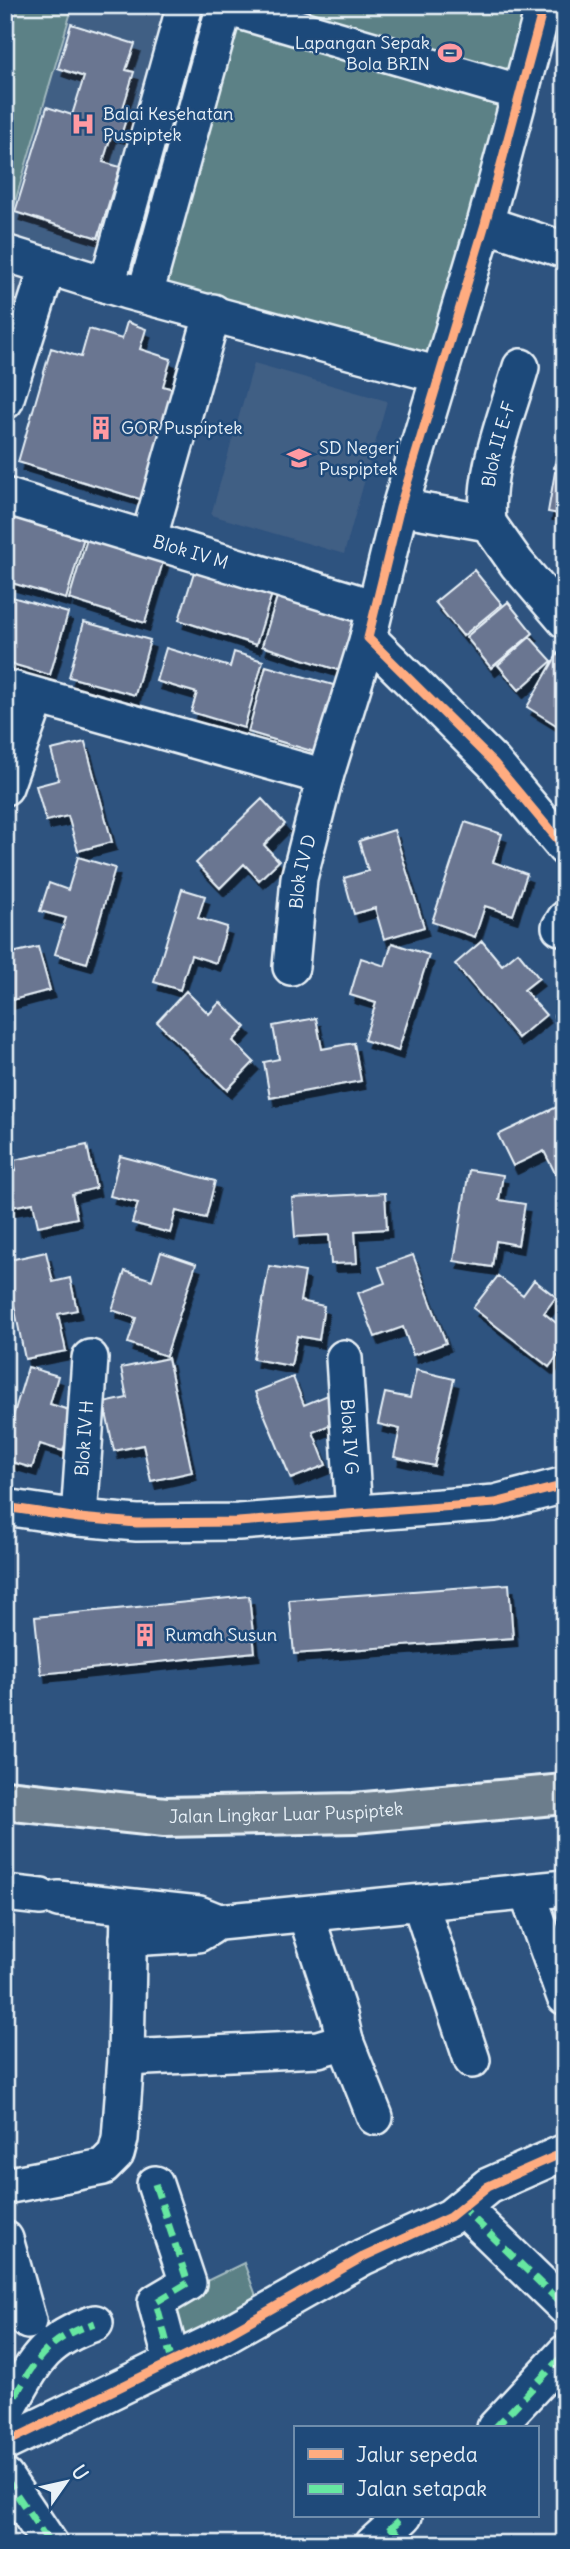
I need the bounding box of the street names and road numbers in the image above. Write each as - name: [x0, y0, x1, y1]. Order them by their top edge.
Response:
- street label: Blok II E-F: [477, 398, 520, 488]
- street label: Blok IV M: [150, 529, 231, 574]
- street label: Blok IV D: [284, 832, 321, 910]
- street label: Blok IV G: [336, 1398, 363, 1475]
- street label: Blok IV H: [70, 1399, 98, 1477]
- street label: Jalan Lingkar Luar Puspiptek: [169, 1797, 404, 1828]

